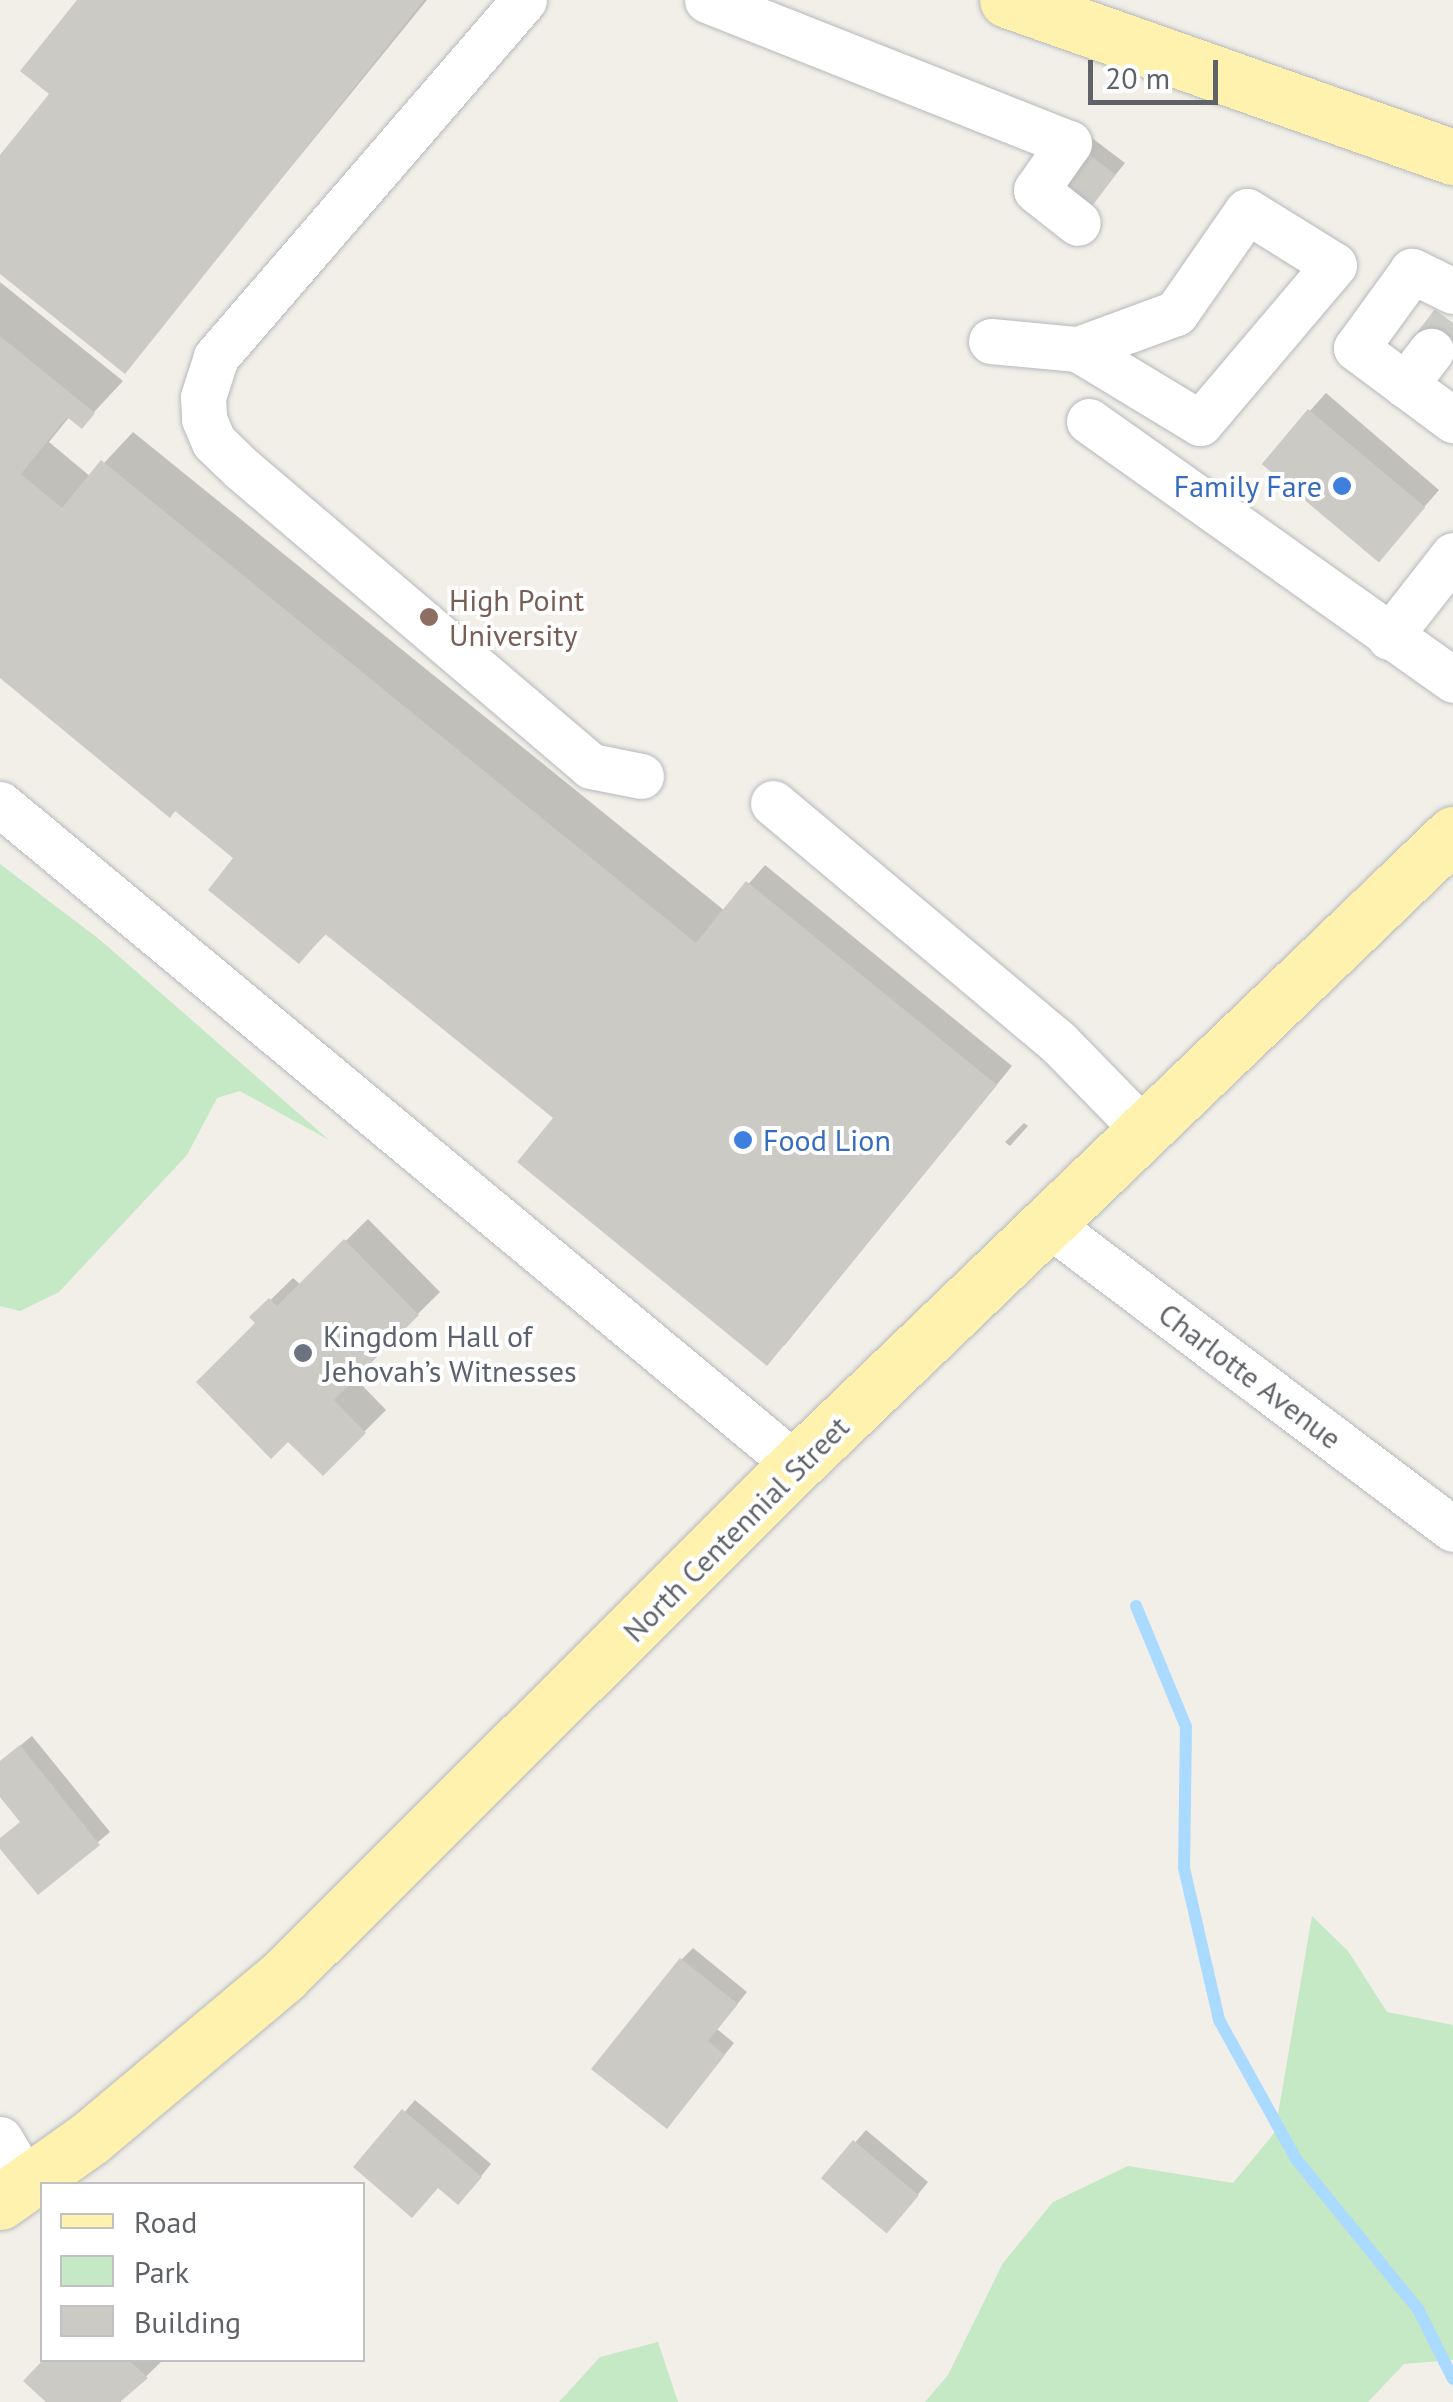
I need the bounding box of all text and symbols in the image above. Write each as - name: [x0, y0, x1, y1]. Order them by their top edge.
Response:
- scale bar: [1093, 40, 1223, 102]
- text: 20 m: [1105, 58, 1170, 97]
- place label: Family Fare: [1173, 468, 1322, 504]
- marker: Family Fare: [1331, 475, 1353, 497]
- place label: High Point University: [449, 582, 584, 652]
- marker: High Point University: [418, 606, 440, 628]
- place label: Food Lion: [763, 1122, 891, 1158]
- marker: Food Lion: [732, 1129, 754, 1151]
- street label: Charlotte Avenue: [1151, 1295, 1349, 1457]
- place label: Kingdom Hall of Jehovah’s Witnesses: [323, 1318, 577, 1388]
- marker: Kingdom Hall of Jehovah’s Witnesses: [292, 1342, 314, 1364]
- street label: North Centennial Street: [616, 1409, 856, 1649]
- legend: [40, 2182, 365, 2362]
- text: Road: [134, 2202, 198, 2241]
- text: Park: [134, 2252, 189, 2291]
- text: Building: [134, 2302, 241, 2341]

